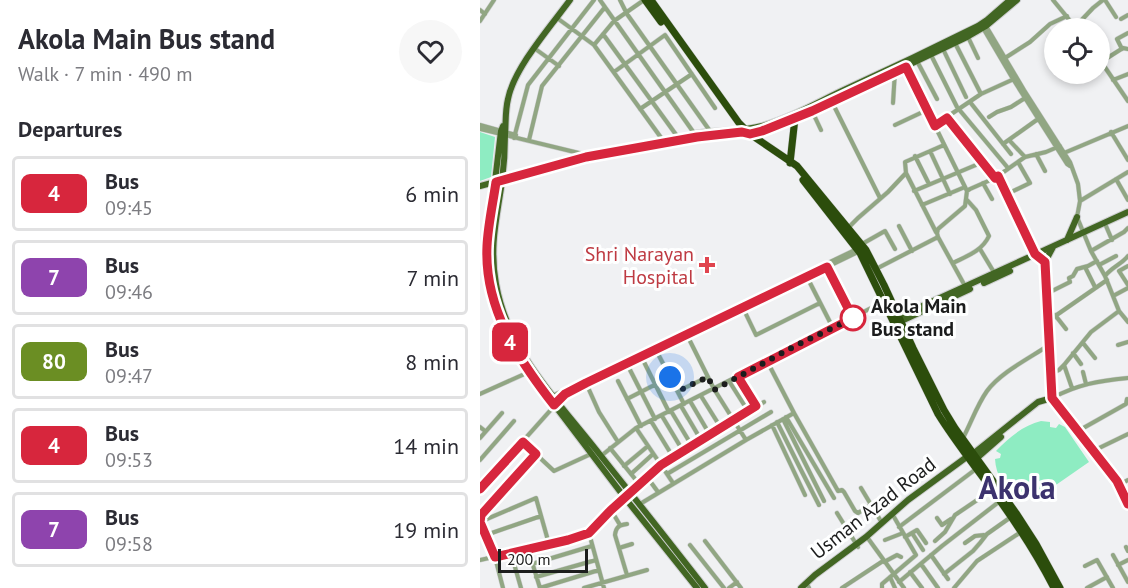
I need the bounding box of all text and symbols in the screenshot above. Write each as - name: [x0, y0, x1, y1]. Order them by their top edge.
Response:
- map controls: [1044, 18, 1110, 84]
- button: locate: [1044, 18, 1110, 84]
- text: Akola Main Bus stand: [18, 20, 275, 57]
- button: heart: [399, 20, 462, 83]
- text: Walk · 7 min · 490 m: [18, 61, 193, 87]
- text: Departures: [18, 115, 122, 143]
- text: Bus: [105, 167, 139, 195]
- text: 4: [48, 180, 60, 207]
- text: 6 min: [405, 180, 459, 208]
- text: 09:45: [105, 195, 153, 221]
- place label: Shri Narayan Hospital: [585, 241, 694, 290]
- text: Bus: [105, 251, 139, 279]
- marker: Shri Narayan Hospital: [698, 256, 716, 274]
- text: 7: [48, 264, 60, 291]
- text: 7 min: [407, 264, 459, 292]
- text: 09:46: [105, 279, 153, 305]
- place label: Akola Main Bus stand: [871, 293, 966, 342]
- marker: Akola Main Bus stand: [840, 305, 866, 331]
- line badge: 4: [490, 322, 530, 362]
- text: 4: [504, 329, 516, 356]
- text: Bus: [105, 335, 139, 363]
- text: 80: [42, 348, 66, 375]
- text: 8 min: [405, 348, 459, 376]
- your location: [655, 362, 685, 392]
- text: 09:47: [105, 363, 153, 389]
- text: Bus: [105, 419, 139, 447]
- text: 4: [48, 432, 60, 459]
- text: 14 min: [393, 432, 459, 460]
- text: 09:53: [105, 447, 153, 473]
- street label: Usman Azad Road: [805, 451, 941, 565]
- district label: Akola: [978, 466, 1056, 508]
- text: Bus: [105, 503, 139, 531]
- text: 7: [48, 516, 60, 543]
- text: 19 min: [393, 516, 459, 544]
- text: 09:58: [105, 531, 153, 557]
- scale bar: [498, 546, 588, 574]
- text: 200 m: [507, 549, 550, 569]

